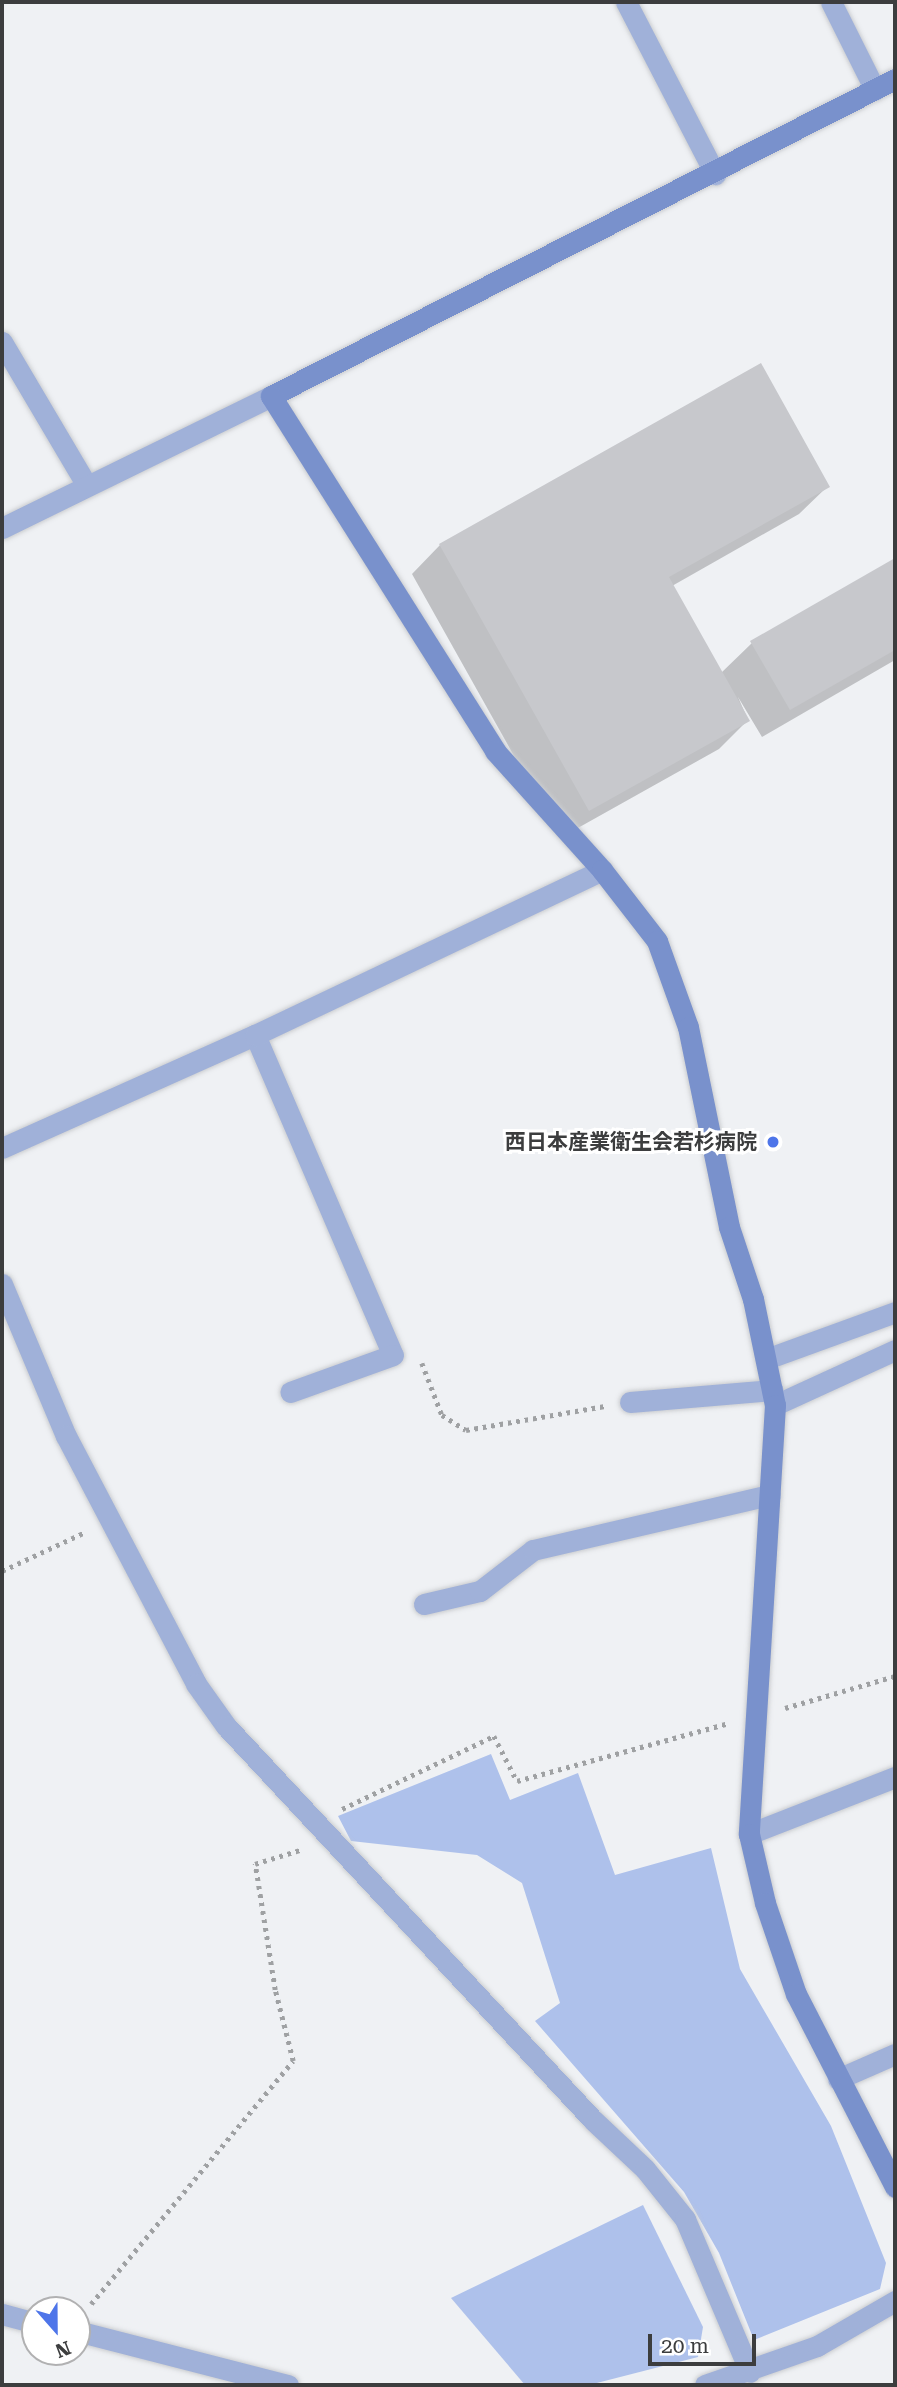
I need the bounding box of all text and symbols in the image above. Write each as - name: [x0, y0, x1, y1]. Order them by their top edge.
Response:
- place label: 西日本産業衛生会若杉病院: [505, 1129, 757, 1155]
- marker: 西日本産業衛生会若杉病院: [763, 1132, 783, 1152]
- north arrow: [21, 2296, 91, 2366]
- scale bar: [652, 2320, 760, 2364]
- text: 20 m: [661, 2334, 709, 2358]
- text: N: [52, 2336, 74, 2363]

